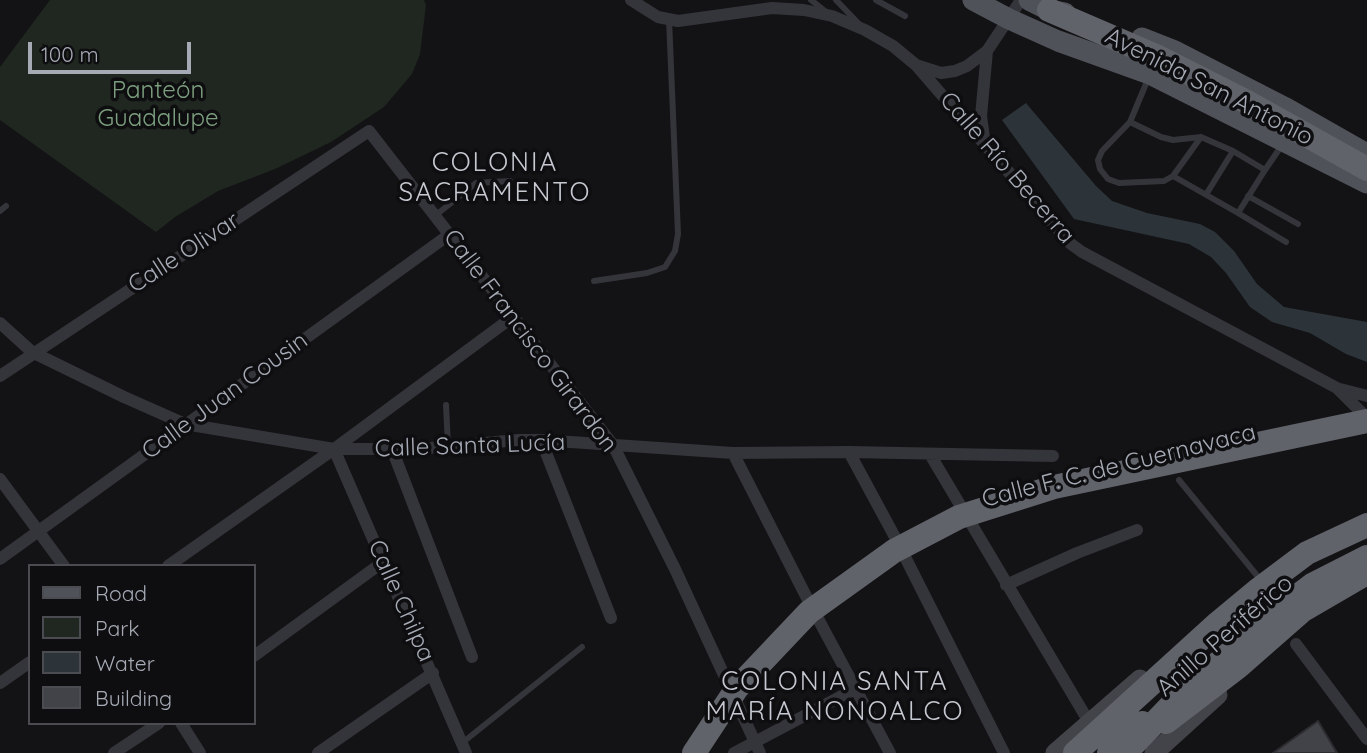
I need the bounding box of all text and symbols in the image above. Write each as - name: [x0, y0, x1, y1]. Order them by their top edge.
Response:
- street label: Avenida San Antonio: [1100, 22, 1318, 152]
- scale bar: [32, 28, 194, 72]
- text: 100 m: [41, 41, 99, 67]
- park label: Panteón Guadalupe: [97, 77, 219, 133]
- street label: Calle Río Becerra: [933, 86, 1081, 250]
- district label: COLONIA SACRAMENTO: [400, 147, 590, 208]
- street label: Calle Olivar: [123, 206, 245, 300]
- street label: Calle Francisco Girardon: [437, 224, 623, 458]
- street label: Calle Juan Cousin: [137, 326, 313, 466]
- street label: Calle F. C. de Cuernavaca: [979, 418, 1259, 514]
- street label: Calle Santa Lucía: [374, 428, 566, 464]
- street label: Calle Chilpa: [361, 536, 441, 666]
- legend: [28, 564, 256, 725]
- street label: Anillo Periférico: [1151, 569, 1299, 703]
- text: Road: [95, 580, 147, 606]
- text: Park: [95, 615, 139, 641]
- text: Water: [95, 650, 155, 676]
- district label: COLONIA SANTA MARÍA NONOALCO: [707, 666, 963, 728]
- text: Building: [95, 685, 172, 711]

